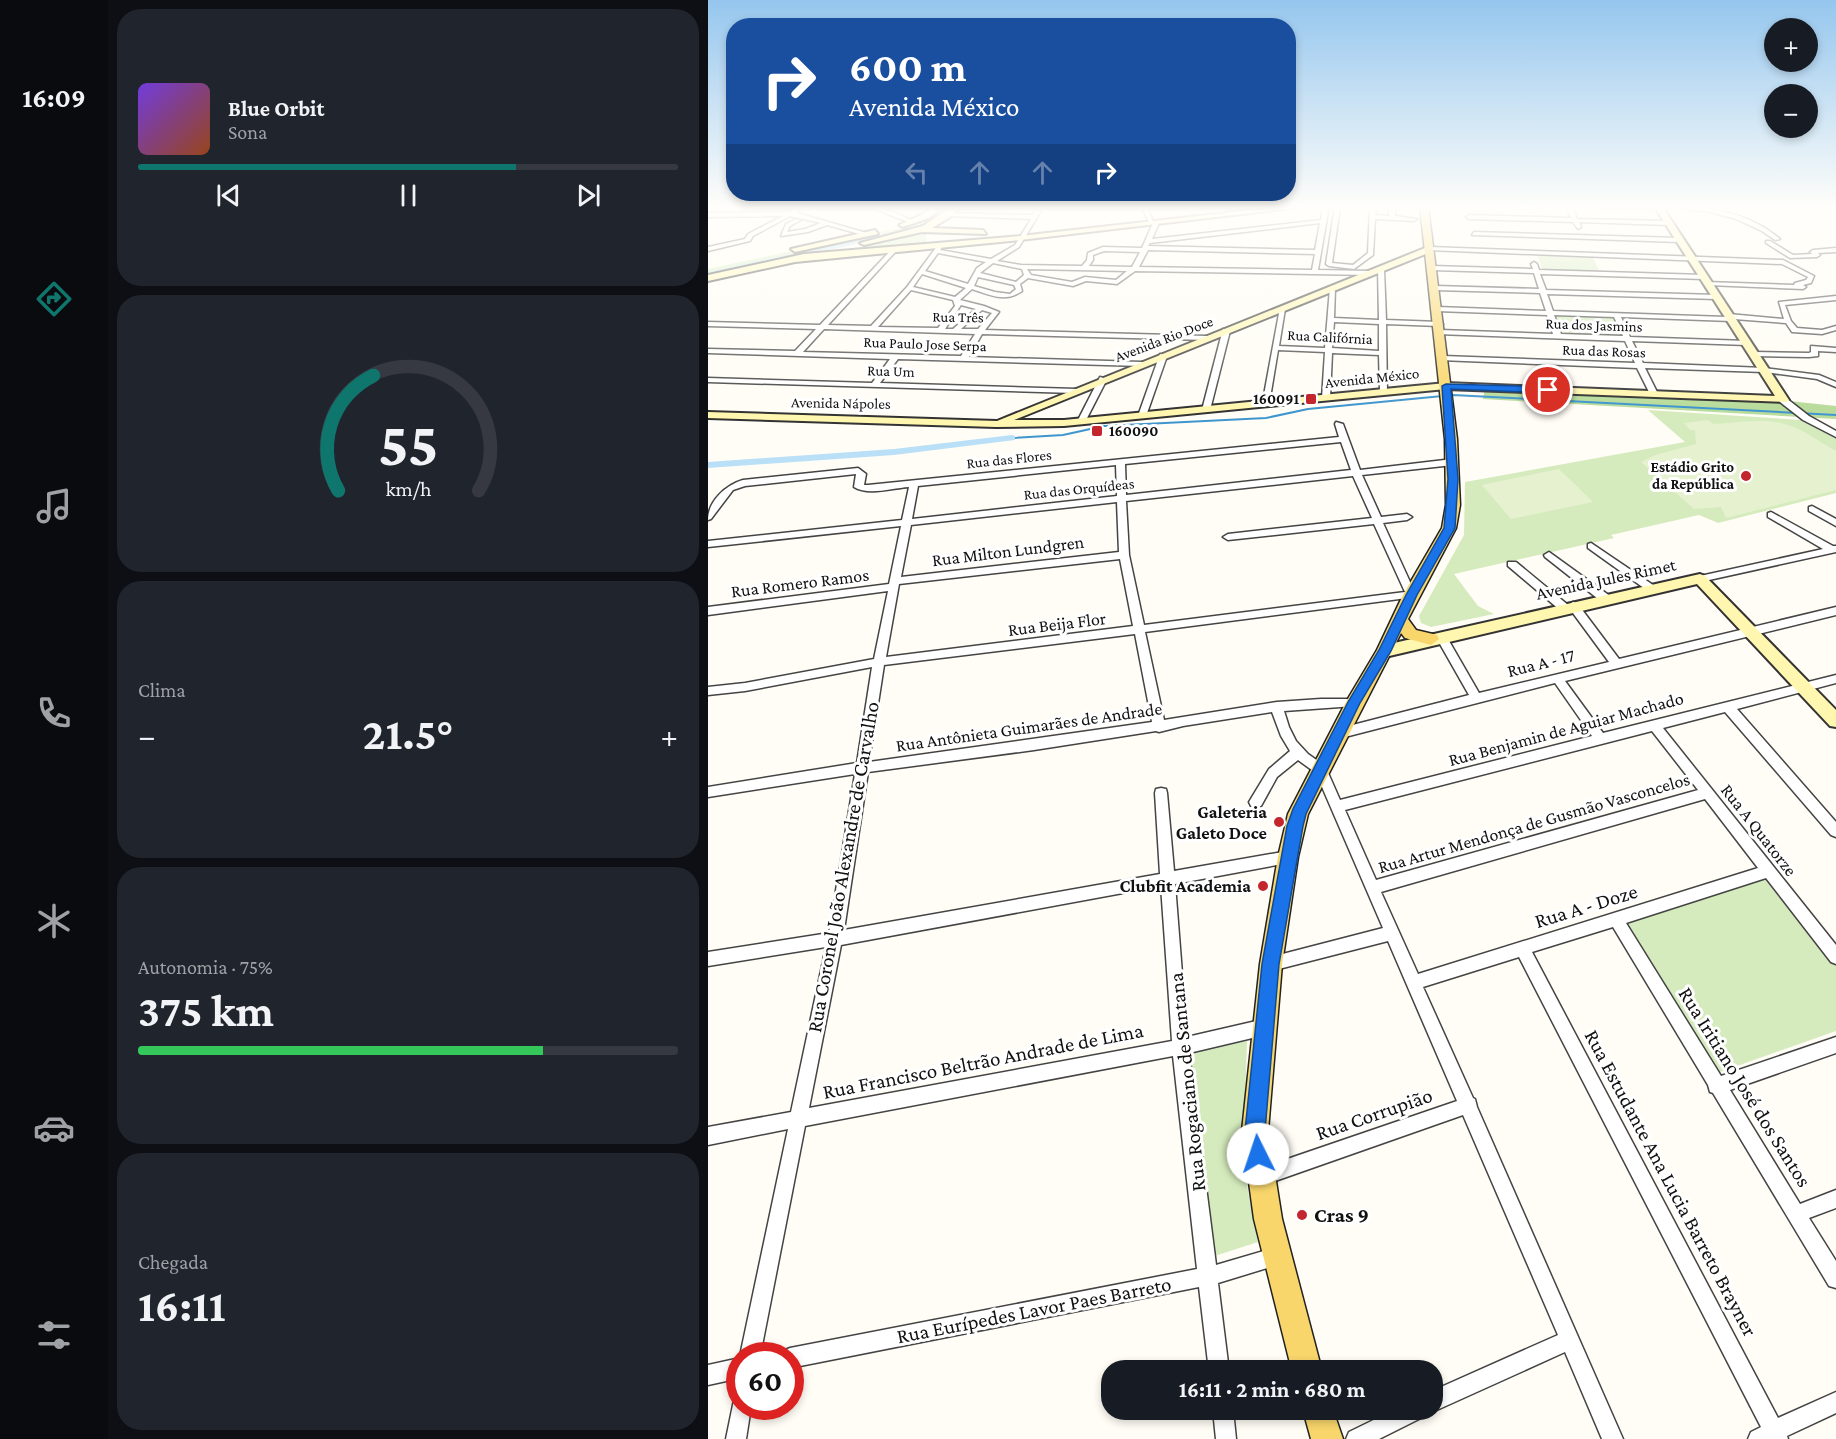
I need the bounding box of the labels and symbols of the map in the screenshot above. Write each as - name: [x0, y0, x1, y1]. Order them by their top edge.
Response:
- street label: Rua Três: [932, 309, 984, 325]
- street label: Avenida Rio Doce: [1113, 313, 1216, 365]
- street label: Rua dos Jasmins: [1545, 315, 1643, 336]
- street label: Rua Califórnia: [1287, 327, 1373, 347]
- street label: Rua Paulo Jose Serpa: [863, 334, 987, 355]
- street label: Rua das Rosas: [1562, 342, 1646, 360]
- street label: Rua Um: [867, 362, 915, 380]
- pin: [1522, 364, 1573, 415]
- street label: Avenida México: [1324, 365, 1420, 391]
- place label: 160091: [1253, 391, 1299, 407]
- marker: 160091: [1304, 392, 1318, 406]
- street label: Avenida Nápoles: [791, 394, 891, 413]
- place label: 160090: [1109, 423, 1158, 439]
- marker: 160090: [1090, 424, 1104, 438]
- street label: Rua das Flores: [966, 447, 1053, 471]
- place label: Estádio Grito da República: [1650, 459, 1735, 492]
- marker: Estádio Grito da República: [1739, 469, 1753, 483]
- street label: Rua das Orquídeas: [1023, 475, 1135, 504]
- street label: Rua Milton Lundgren: [931, 532, 1085, 570]
- street label: Avenida Jules Rimet: [1534, 554, 1679, 604]
- street label: Rua Romero Ramos: [730, 565, 870, 601]
- street label: Rua Beija Flor: [1007, 608, 1108, 641]
- street label: Rua A - 17: [1505, 645, 1577, 681]
- street label: Rua Benjamin de Aguiar Machado: [1446, 688, 1686, 771]
- street label: Rua Antônieta Guimarães de Andrade: [895, 698, 1163, 756]
- street label: Rua Coronel João Alexandre de Carvalho: [802, 700, 884, 1034]
- street label: Rua Artur Mendonça de Gusmão Vasconcelos: [1376, 769, 1692, 877]
- street label: Rua A Quatorze: [1717, 780, 1801, 880]
- place label: Galeteria Galeto Doce: [1176, 802, 1267, 843]
- marker: Galeteria Galeto Doce: [1272, 815, 1286, 829]
- place label: Clubfit Academia: [1119, 876, 1251, 896]
- marker: Clubfit Academia: [1256, 879, 1270, 893]
- street label: Rua A - Doze: [1532, 879, 1640, 933]
- street label: Rua Rogaciano de Santana: [1164, 971, 1210, 1193]
- street label: Rua Iritiano José dos Santos: [1674, 983, 1816, 1191]
- street label: Rua Francisco Beltrão Andrade de Lima: [821, 1018, 1146, 1104]
- street label: Rua Estudante Ana Lucia Barreto Brayner: [1580, 1025, 1763, 1341]
- street label: Rua Corrupião: [1313, 1083, 1435, 1145]
- position arrow: [1226, 1122, 1290, 1186]
- place label: Cras 9: [1314, 1203, 1369, 1227]
- marker: Cras 9: [1295, 1208, 1309, 1222]
- street label: Rua Eurípedes Lavor Paes Barreto: [895, 1272, 1173, 1348]
- speed limit sign: 60: [726, 1342, 804, 1420]

